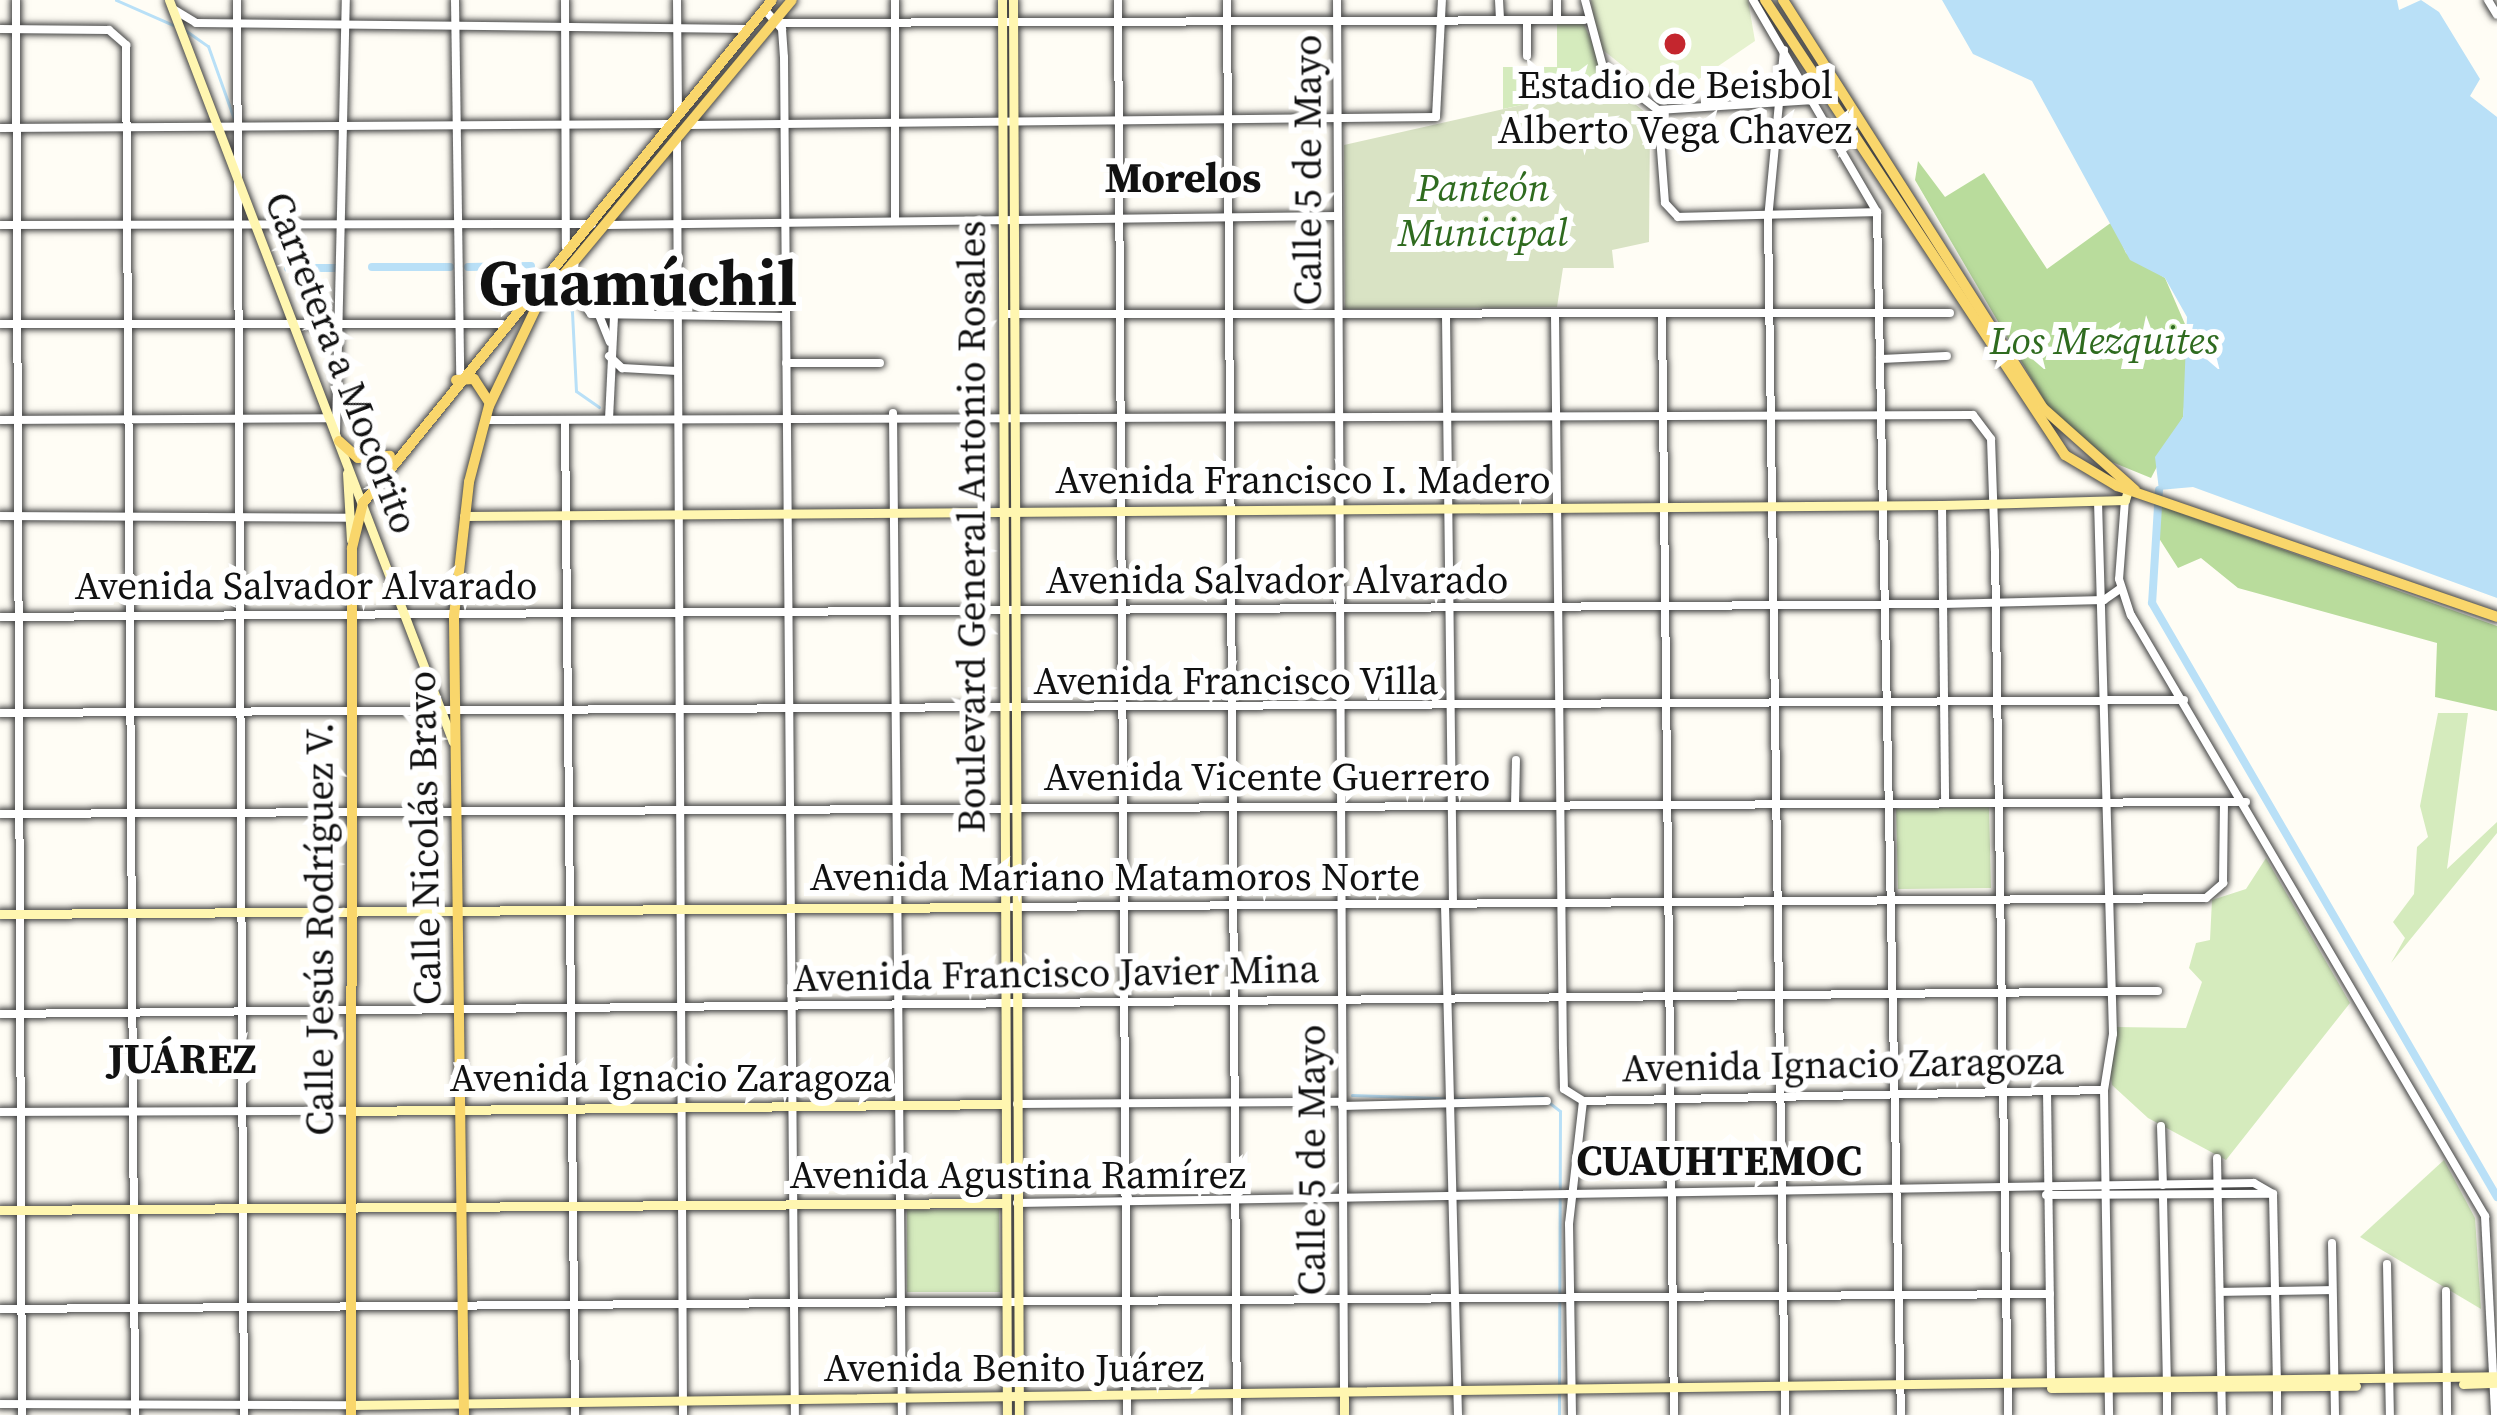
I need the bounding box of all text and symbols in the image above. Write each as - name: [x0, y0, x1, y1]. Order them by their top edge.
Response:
- marker: Estadio de Beisbol Alberto Vega Chavez: [1662, 31, 1688, 57]
- street label: Calle 5 de Mayo: [1285, 35, 1331, 305]
- place label: Estadio de Beisbol Alberto Vega Chavez: [1497, 63, 1853, 154]
- district label: Morelos: [1105, 152, 1261, 202]
- park label: Panteón Municipal: [1398, 166, 1568, 257]
- street label: Carretera a Mocorito: [254, 186, 428, 540]
- street label: Boulevard General Antonio Rosales: [949, 221, 995, 833]
- district label: Guamúchil: [479, 245, 797, 321]
- park label: Los Mezquites: [1989, 318, 2219, 364]
- street label: Avenida Francisco I. Madero: [1055, 457, 1551, 503]
- street label: Avenida Salvador Alvarado: [1046, 557, 1508, 603]
- street label: Avenida Salvador Alvarado: [75, 563, 537, 609]
- street label: Avenida Francisco Villa: [1033, 658, 1439, 704]
- street label: Calle Nicolás Bravo: [399, 671, 451, 1005]
- street label: Calle Jesús Rodríguez V.: [297, 722, 343, 1136]
- street label: Avenida Vicente Guerrero: [1043, 754, 1491, 800]
- street label: Avenida Mariano Matamoros Norte: [810, 854, 1420, 900]
- street label: Avenida Francisco Javier Mina: [793, 946, 1319, 1002]
- street label: Calle 5 de Mayo: [1289, 1025, 1335, 1295]
- district label: JUÁREZ: [108, 1033, 256, 1083]
- street label: Avenida Ignacio Zaragoza: [1621, 1038, 2065, 1092]
- street label: Avenida Ignacio Zaragoza: [450, 1055, 892, 1101]
- district label: CUAUHTEMOC: [1576, 1135, 1862, 1185]
- street label: Avenida Agustina Ramírez: [790, 1152, 1246, 1198]
- street label: Avenida Benito Juárez: [824, 1345, 1204, 1391]

